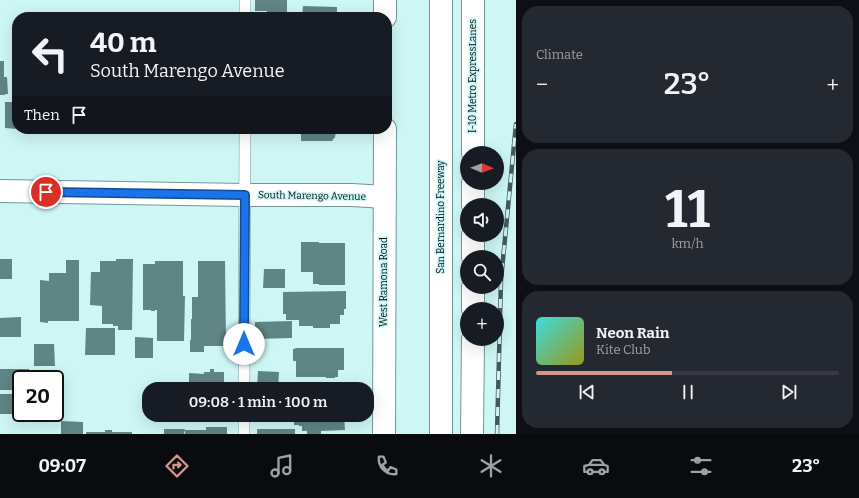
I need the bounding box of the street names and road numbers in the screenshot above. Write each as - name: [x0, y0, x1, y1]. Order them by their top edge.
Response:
- street label: I-10 Metro ExpressLanes: [467, 19, 479, 133]
- street label: San Bernardino Freeway: [435, 160, 447, 274]
- street label: South Marengo Avenue: [258, 189, 366, 203]
- street label: West Ramona Road: [378, 237, 390, 327]

